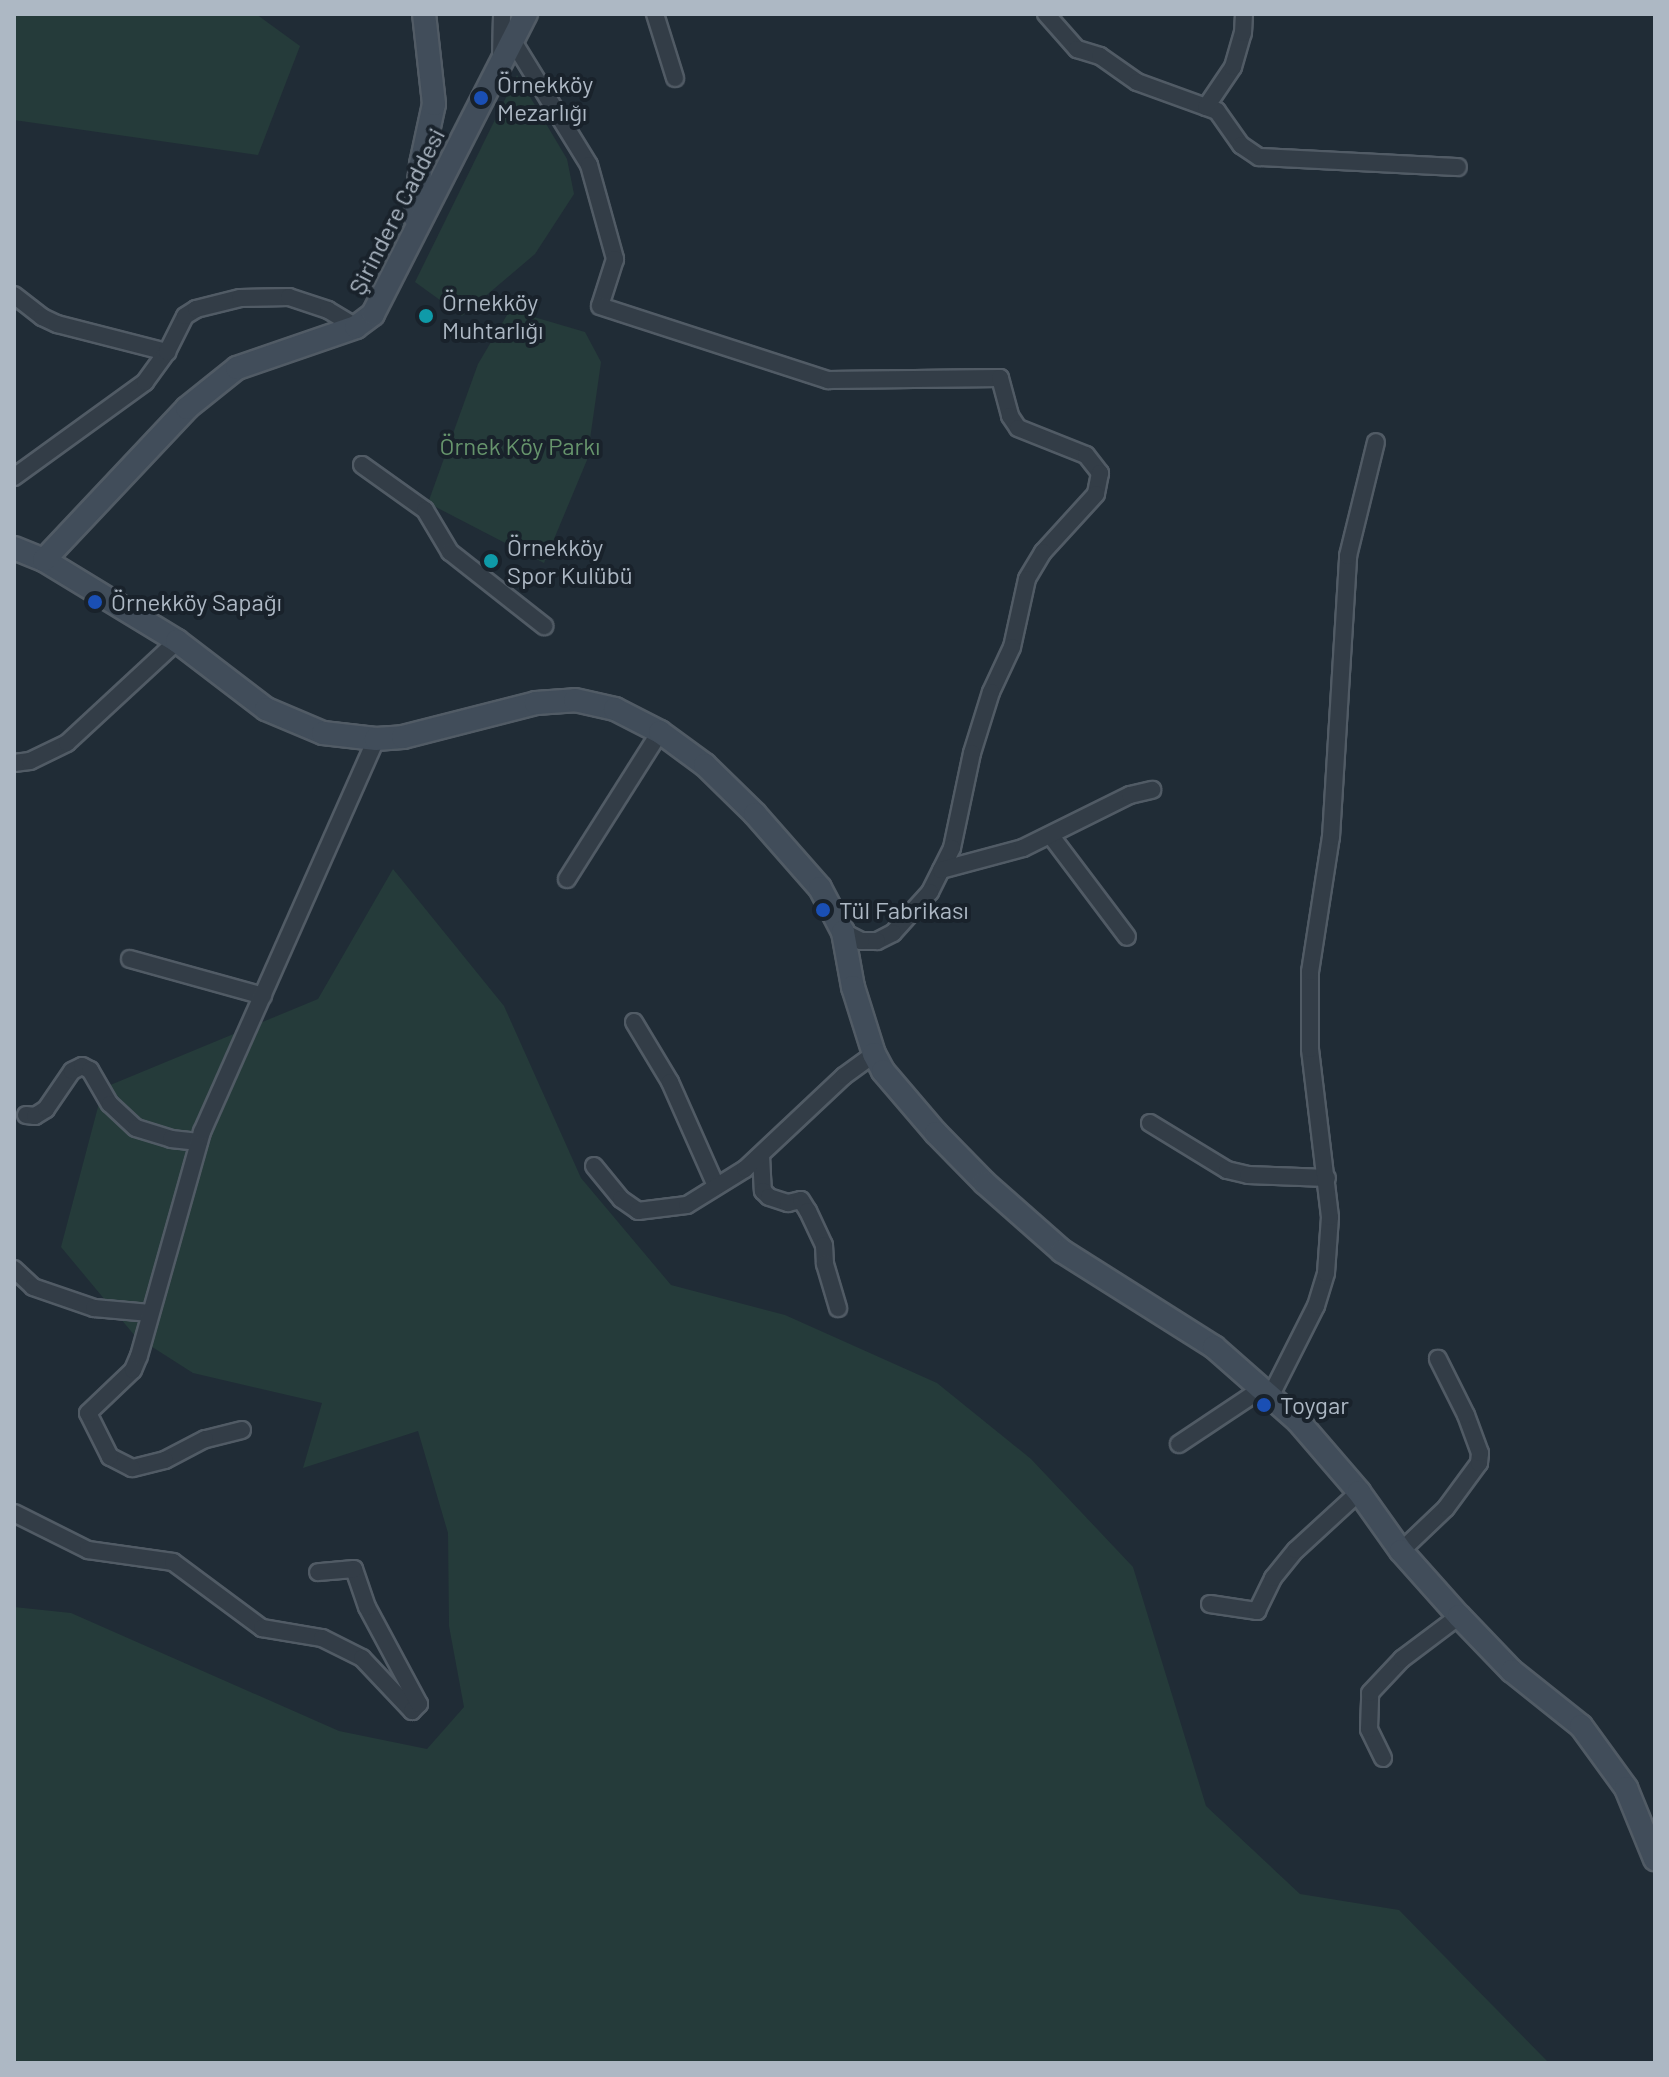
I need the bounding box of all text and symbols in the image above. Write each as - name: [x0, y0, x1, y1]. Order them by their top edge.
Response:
- place label: Örnekköy Mezarlığı: [497, 70, 593, 126]
- marker: Örnekköy Mezarlığı: [472, 89, 490, 107]
- street label: Şirindere Caddesi: [342, 123, 450, 299]
- place label: Örnekköy Muhtarlığı: [442, 288, 543, 344]
- marker: Örnekköy Muhtarlığı: [417, 307, 435, 325]
- park label: Örnek Köy Parkı: [440, 432, 600, 460]
- place label: Örnekköy Spor Kulübü: [507, 533, 633, 589]
- marker: Örnekköy Spor Kulübü: [482, 552, 500, 570]
- place label: Örnekköy Sapağı: [111, 588, 282, 616]
- marker: Örnekköy Sapağı: [86, 593, 104, 611]
- place label: Tül Fabrikası: [839, 896, 969, 924]
- marker: Tül Fabrikası: [814, 901, 832, 919]
- place label: Toygar: [1280, 1391, 1349, 1419]
- marker: Toygar: [1255, 1396, 1273, 1414]

